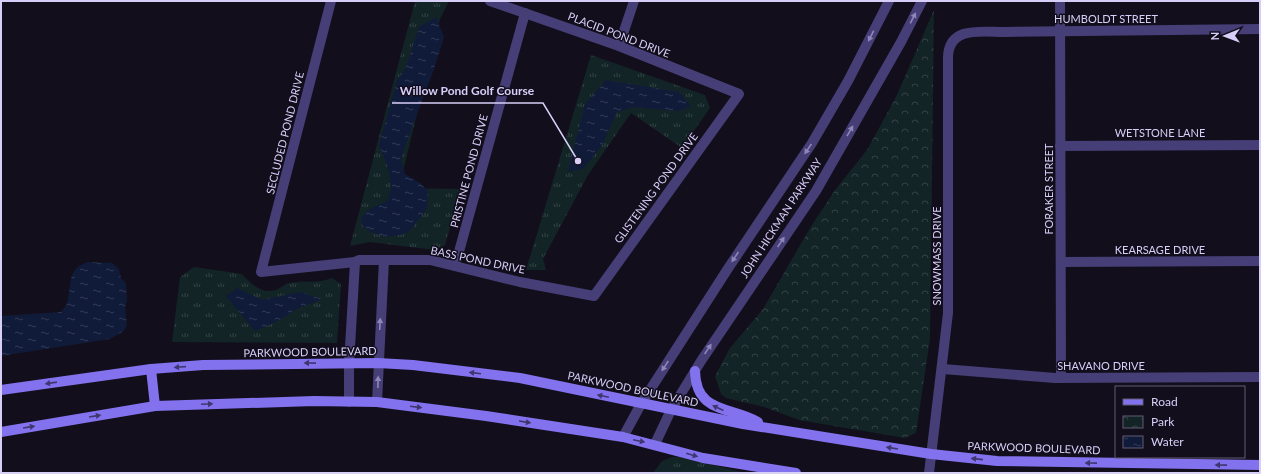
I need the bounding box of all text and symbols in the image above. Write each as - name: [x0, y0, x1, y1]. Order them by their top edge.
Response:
- street label: PLACID POND DRIVE: [566, 9, 672, 60]
- one-way arrow: [910, 12, 916, 24]
- street label: HUMBOLDT STREET: [1054, 12, 1158, 25]
- north arrow: [1205, 16, 1245, 56]
- one-way arrow: [868, 30, 875, 42]
- text: N: [1208, 32, 1221, 41]
- street label: SECLUDED POND DRIVE: [263, 70, 306, 196]
- callout: Willow Pond Golf Course: [392, 79, 543, 103]
- text: Willow Pond Golf Course: [400, 83, 535, 98]
- street label: PRISTINE POND DRIVE: [447, 113, 490, 229]
- one-way arrow: [846, 126, 853, 137]
- street label: WETSTONE LANE: [1115, 126, 1205, 139]
- street label: GLISTENING POND DRIVE: [611, 130, 700, 246]
- street label: FORAKER STREET: [1042, 143, 1055, 235]
- one-way arrow: [804, 144, 812, 154]
- street label: JOHN HICKMAN PARKWAY: [737, 155, 824, 280]
- street label: SNOWMASS DRIVE: [930, 207, 943, 306]
- one-way arrow: [777, 237, 785, 247]
- street label: BASS POND DRIVE: [430, 243, 527, 276]
- street label: KEARSAGE DRIVE: [1115, 243, 1205, 256]
- one-way arrow: [731, 252, 739, 262]
- one-way arrow: [377, 318, 384, 330]
- street label: PARKWOOD BOULEVARD: [243, 344, 377, 359]
- one-way arrow: [704, 344, 712, 355]
- street label: SHAVANO DRIVE: [1057, 359, 1145, 372]
- one-way arrow: [303, 360, 316, 366]
- one-way arrow: [661, 361, 669, 371]
- one-way arrow: [174, 363, 186, 370]
- street label: PARKWOOD BOULEVARD: [567, 368, 700, 409]
- one-way arrow: [469, 369, 481, 376]
- one-way arrow: [375, 375, 381, 388]
- one-way arrow: [45, 380, 57, 386]
- legend: [1115, 386, 1245, 458]
- one-way arrow: [597, 392, 609, 398]
- text: Road: [1151, 394, 1178, 409]
- one-way arrow: [201, 400, 213, 407]
- one-way arrow: [410, 404, 422, 410]
- one-way arrow: [712, 405, 724, 411]
- one-way arrow: [89, 413, 101, 419]
- text: Park: [1151, 414, 1175, 429]
- one-way arrow: [519, 419, 531, 425]
- one-way arrow: [23, 424, 35, 430]
- text: Water: [1151, 434, 1184, 449]
- one-way arrow: [633, 438, 645, 444]
- street label: PARKWOOD BOULEVARD: [967, 439, 1101, 456]
- one-way arrow: [886, 445, 899, 451]
- one-way arrow: [687, 452, 699, 458]
- one-way arrow: [971, 455, 983, 462]
- one-way arrow: [1084, 460, 1097, 466]
- one-way arrow: [1214, 462, 1227, 468]

